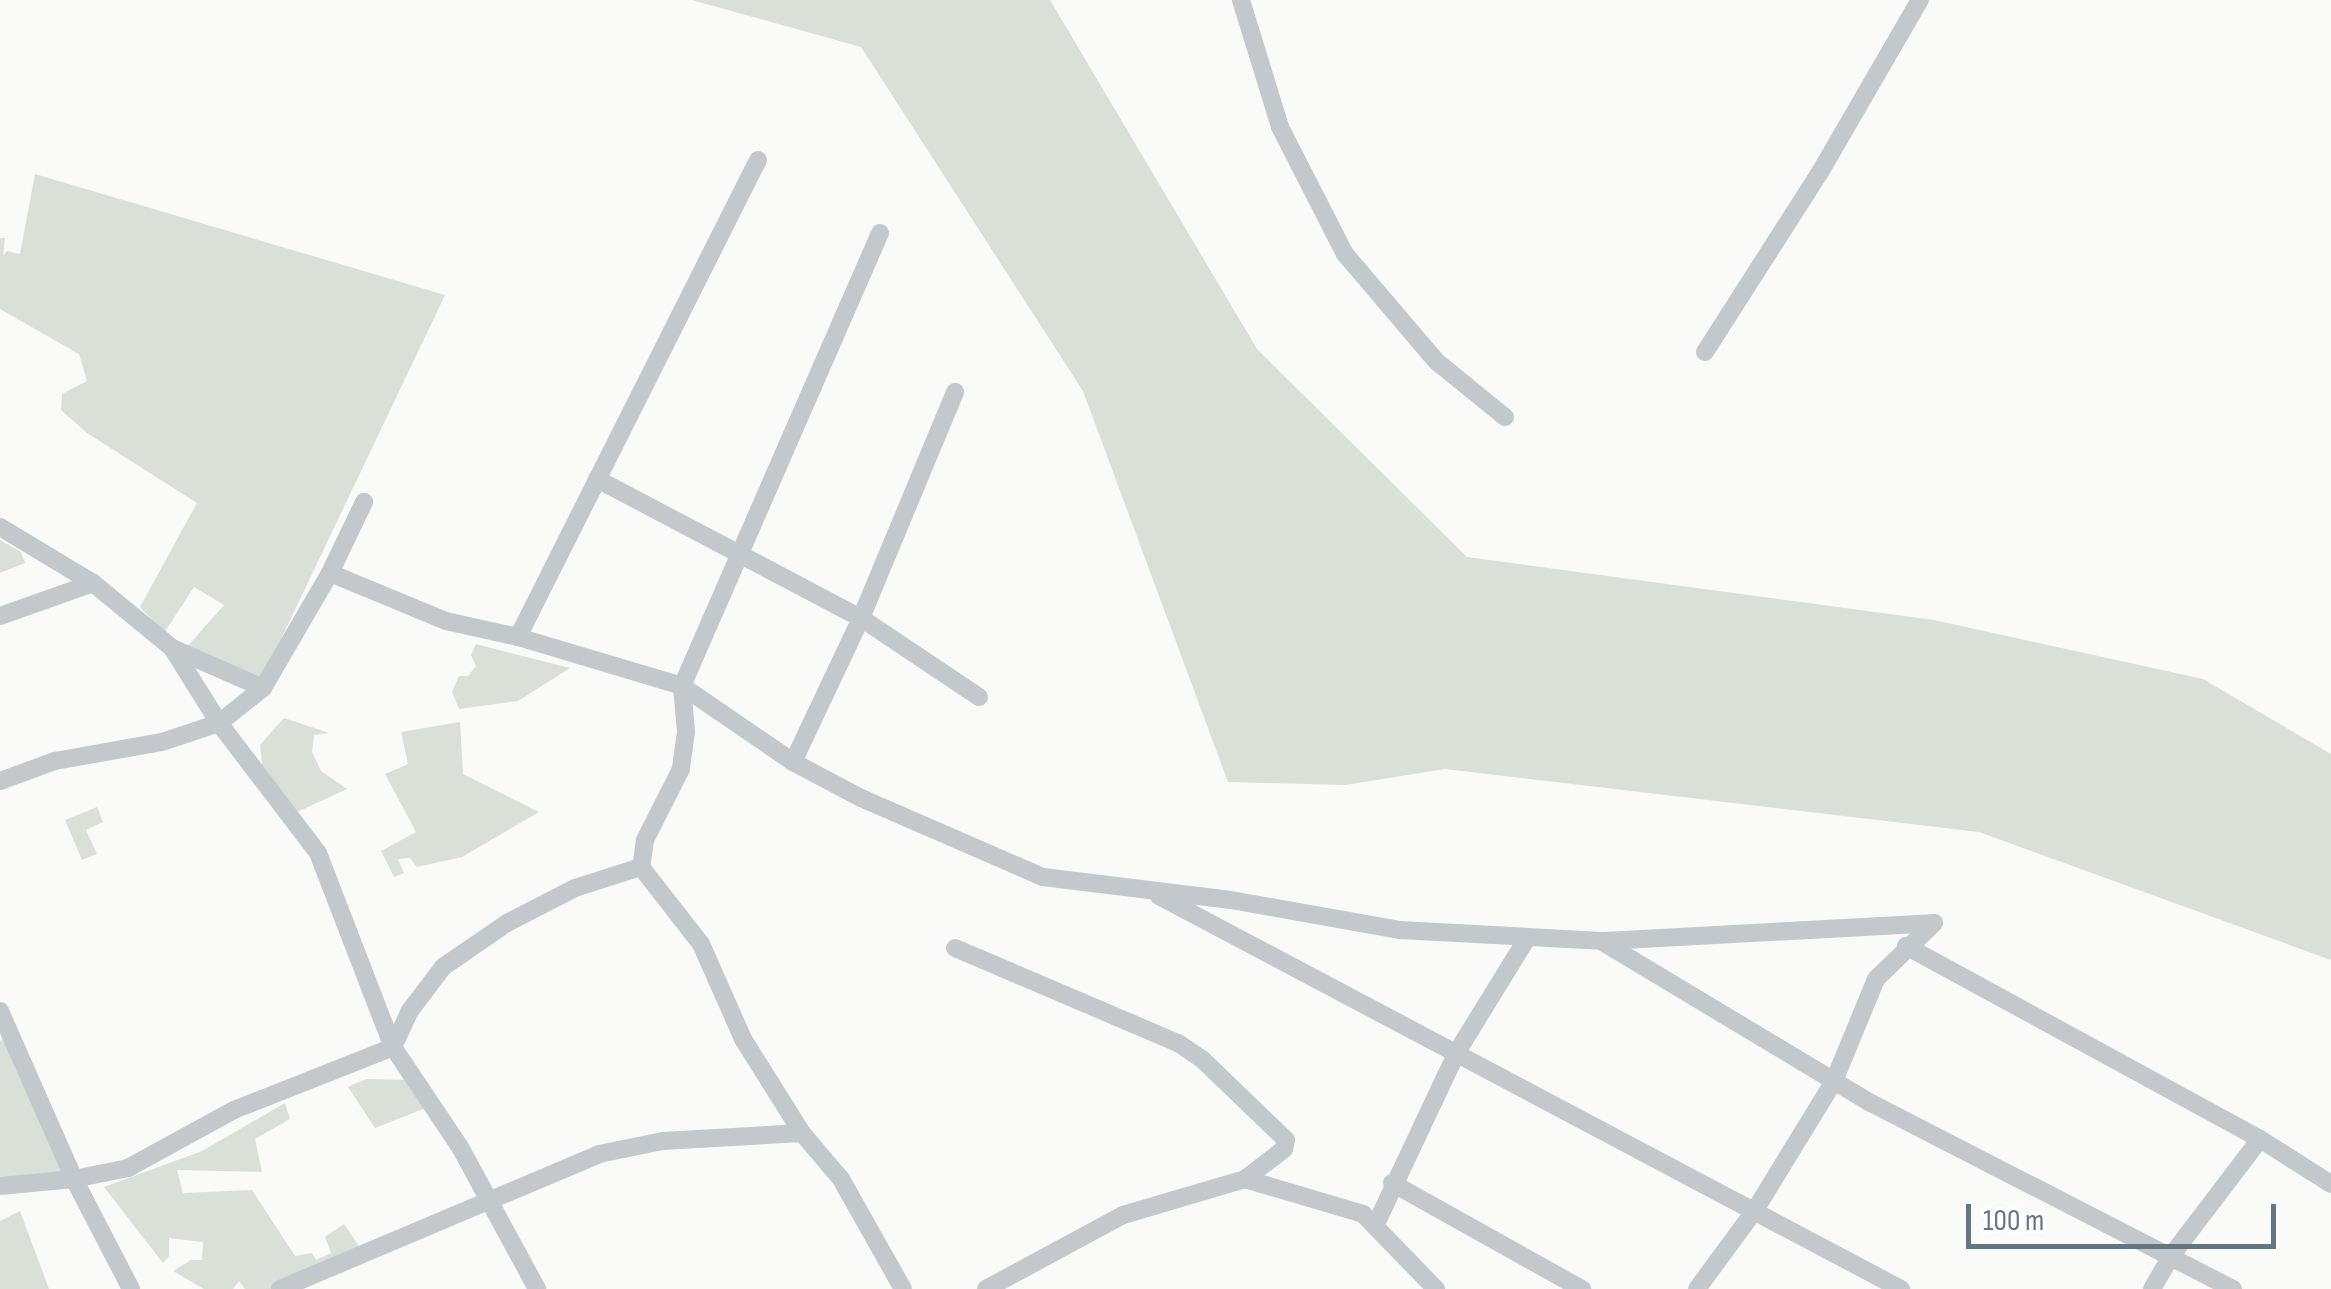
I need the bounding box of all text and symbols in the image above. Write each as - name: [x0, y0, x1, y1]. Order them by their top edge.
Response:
- scale bar: [1971, 1184, 2281, 1246]
- text: 100 m: [1983, 1203, 2044, 1239]

